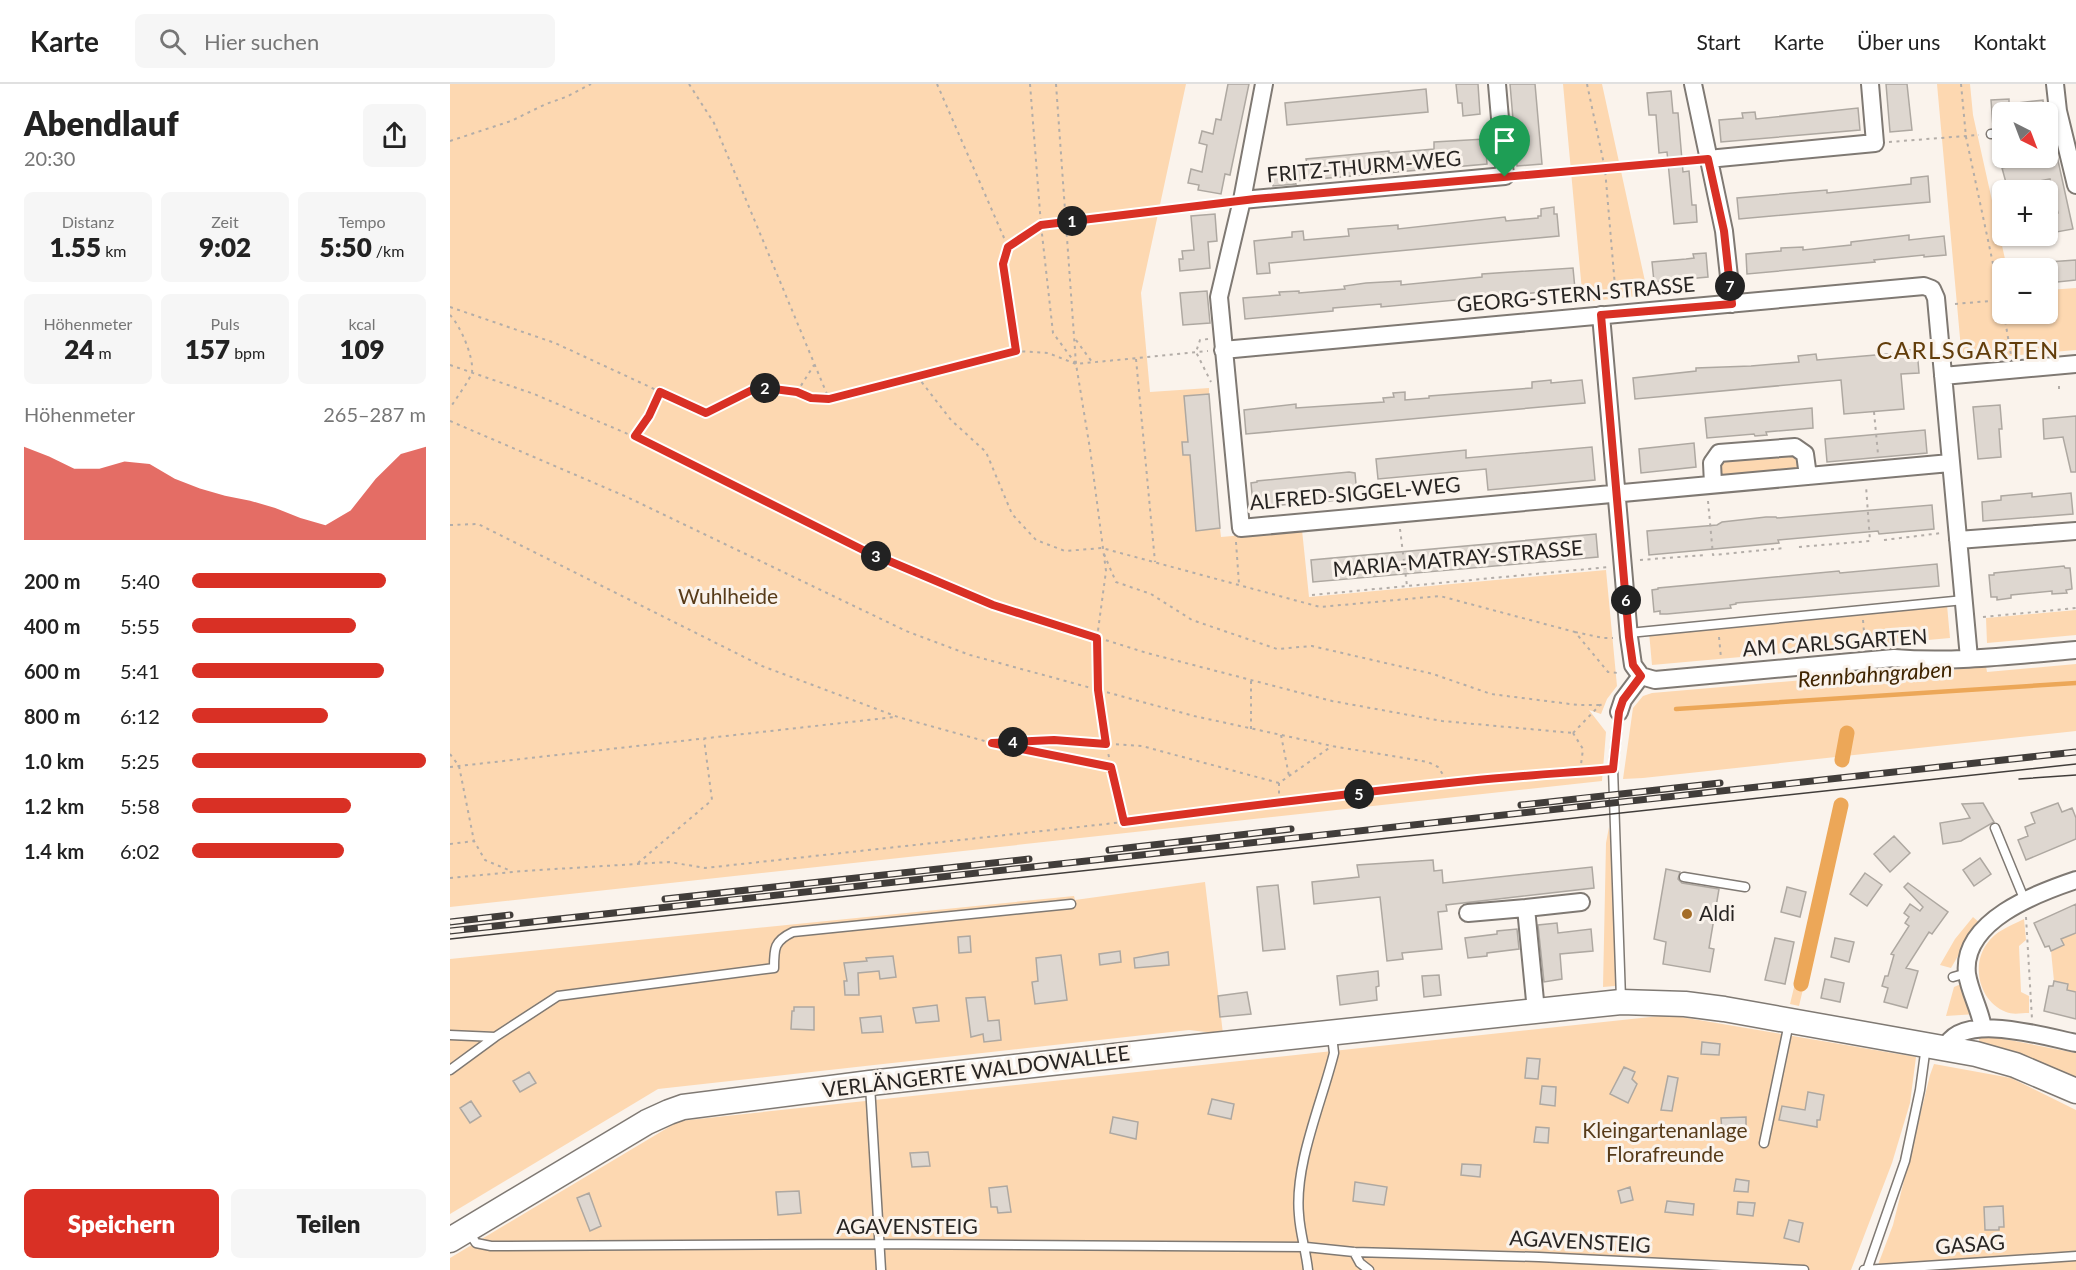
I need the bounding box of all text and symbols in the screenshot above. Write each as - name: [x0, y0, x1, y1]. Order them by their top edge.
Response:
- search box: [135, 14, 555, 68]
- text: Karte: [30, 24, 99, 58]
- icon: search: [156, 25, 189, 58]
- text: Hier suchen: [204, 28, 319, 55]
- text: Start: [1696, 29, 1741, 54]
- text: Karte: [1774, 29, 1824, 54]
- text: Über uns: [1857, 29, 1940, 54]
- text: Kontakt: [1973, 29, 2046, 54]
- north arrow: [1992, 102, 2058, 168]
- map controls: [1992, 102, 2058, 324]
- text: Abendlauf: [24, 103, 179, 143]
- button: share: [363, 104, 426, 167]
- pin: [1479, 115, 1530, 177]
- icon: arrive: [1488, 124, 1521, 157]
- street label: FRITZ-THURM-WEG: [1266, 145, 1462, 186]
- text: 20:30: [24, 146, 75, 170]
- button: +: [1992, 180, 2058, 246]
- pin: 1: [1057, 206, 1087, 236]
- text: 1: [1067, 211, 1077, 230]
- text: Distanz: [62, 212, 114, 231]
- text: Zeit: [211, 212, 239, 231]
- text: Tempo: [338, 212, 386, 231]
- text: 1.55: [50, 231, 101, 263]
- text: 9:02: [199, 231, 251, 263]
- text: 5:50: [320, 231, 372, 263]
- text: km: [101, 241, 126, 260]
- text: /km: [372, 241, 404, 260]
- button: −: [1992, 258, 2058, 324]
- street label: GEORG-STERN-STRASSE: [1456, 271, 1696, 316]
- pin: 7: [1715, 271, 1745, 301]
- text: 7: [1725, 276, 1735, 295]
- text: Höhenmeter: [44, 314, 132, 333]
- text: Puls: [210, 314, 240, 333]
- text: kcal: [348, 314, 376, 333]
- text: 24: [64, 333, 94, 365]
- text: 157: [185, 333, 230, 365]
- text: 109: [339, 333, 385, 365]
- district label: CARLSGARTEN: [1876, 335, 2060, 364]
- text: m: [94, 343, 112, 362]
- text: bpm: [230, 343, 265, 362]
- pin: 2: [750, 373, 780, 403]
- text: 2: [760, 378, 770, 397]
- text: Höhenmeter: [24, 402, 135, 426]
- text: 265–287 m: [323, 402, 426, 426]
- street label: ALFRED-SIGGEL-WEG: [1248, 471, 1461, 514]
- street label: MARIA-MATRAY-STRASSE: [1332, 534, 1584, 581]
- pin: 3: [861, 541, 891, 571]
- text: 3: [871, 546, 881, 565]
- text: 200 m: [24, 569, 80, 593]
- text: 5:40: [120, 569, 160, 593]
- park label: Wuhlheide: [678, 583, 778, 608]
- pin: 6: [1611, 585, 1641, 615]
- text: 6: [1621, 590, 1631, 609]
- text: 400 m: [24, 614, 80, 638]
- text: 5:55: [120, 614, 160, 638]
- street label: AM CARLSGARTEN: [1742, 623, 1928, 660]
- water label: Rennbahngraben: [1797, 655, 1953, 692]
- text: 600 m: [24, 659, 80, 683]
- text: 5:41: [120, 659, 160, 683]
- text: 800 m: [24, 704, 80, 728]
- text: 6:12: [120, 704, 160, 728]
- pin: 4: [998, 727, 1028, 757]
- text: 4: [1008, 732, 1018, 751]
- text: 1.0 km: [24, 749, 84, 773]
- text: 5:25: [120, 749, 160, 773]
- pin: 5: [1344, 779, 1374, 809]
- text: 5: [1354, 784, 1364, 803]
- text: 1.2 km: [24, 794, 84, 818]
- text: 5:58: [120, 794, 160, 818]
- text: 1.4 km: [24, 839, 84, 863]
- text: 6:02: [120, 839, 160, 863]
- place label: Aldi: [1699, 900, 1735, 925]
- marker: Aldi: [1680, 907, 1694, 921]
- street label: VERLÄNGERTE WALDOWALLEE: [821, 1039, 1131, 1102]
- park label: Kleingartenanlage Florafreunde: [1582, 1117, 1748, 1166]
- button: Speichern: [24, 1189, 219, 1258]
- button: Teilen: [231, 1189, 426, 1258]
- street label: AGAVENSTEIG: [836, 1213, 978, 1238]
- street label: AGAVENSTEIG: [1509, 1224, 1651, 1257]
- street label: GASAG: [1934, 1229, 2006, 1258]

